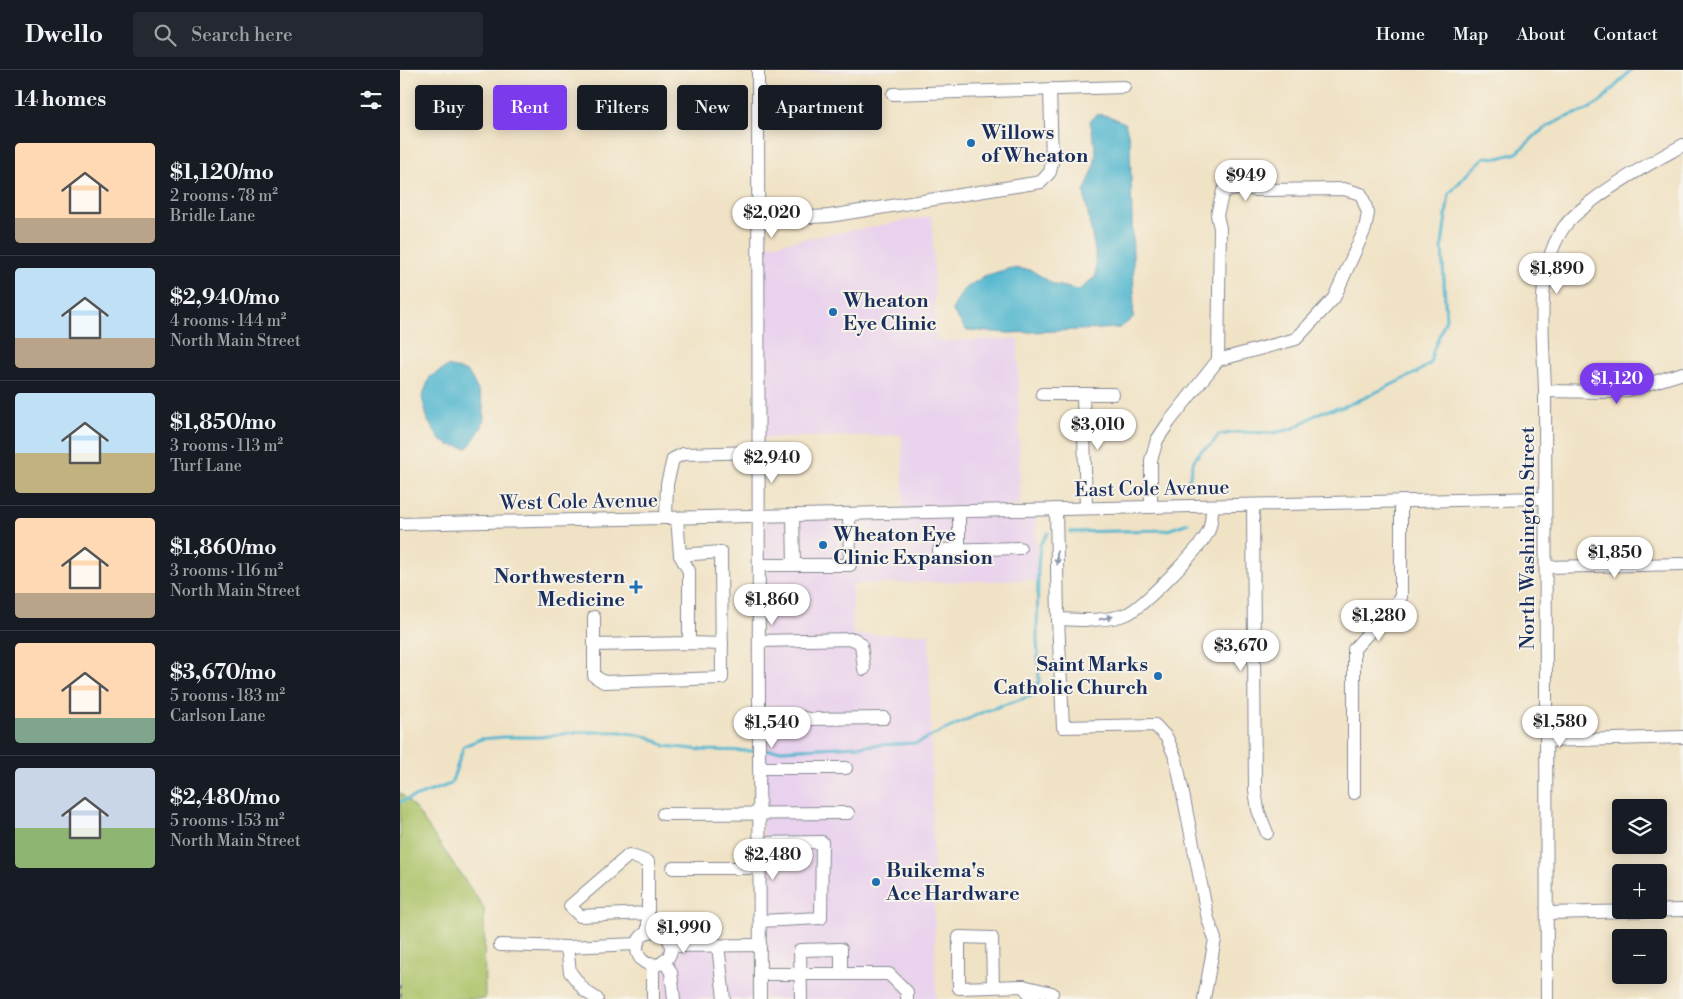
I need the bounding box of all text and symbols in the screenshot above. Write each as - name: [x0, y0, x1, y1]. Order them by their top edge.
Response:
- search box: [133, 12, 483, 57]
- text: Dwello: [25, 20, 103, 50]
- icon: search: [151, 21, 179, 49]
- text: Search here: [191, 23, 293, 47]
- text: Home: [1376, 23, 1425, 46]
- text: Map: [1453, 23, 1489, 46]
- text: About: [1517, 23, 1566, 46]
- text: Contact: [1594, 23, 1658, 46]
- chip: Buy: [415, 85, 483, 130]
- chip: Rent: [493, 85, 567, 130]
- chip: Filters: [577, 85, 667, 130]
- chip: New: [677, 85, 748, 130]
- chip: Apartment: [758, 85, 882, 130]
- icon: filters: [357, 86, 385, 114]
- text: 14 homes: [15, 87, 106, 113]
- place label: Willows of Wheaton: [980, 121, 1089, 169]
- marker: Willows of Wheaton: [965, 137, 977, 149]
- text: $1,120/mo: [170, 160, 274, 186]
- pin: $949: [1216, 160, 1276, 202]
- icon: home: [55, 163, 115, 223]
- text: $949: [1226, 166, 1266, 186]
- text: 2 rooms · 78 m²: [170, 186, 278, 206]
- pin: $2,020: [731, 196, 813, 239]
- text: $2,020: [743, 203, 801, 223]
- text: Bridle Lane: [170, 206, 255, 226]
- pin: $1,890: [1516, 252, 1598, 295]
- text: $1,890: [1530, 259, 1584, 279]
- text: $2,940/mo: [170, 285, 280, 311]
- icon: home: [55, 288, 115, 348]
- place label: Wheaton Eye Clinic: [842, 289, 937, 337]
- marker: Wheaton Eye Clinic: [827, 306, 839, 318]
- text: 4 rooms · 144 m²: [170, 311, 286, 331]
- text: North Main Street: [170, 331, 301, 351]
- pin: $1,120: [1576, 362, 1658, 405]
- text: $1,120: [1591, 369, 1643, 389]
- pin: $3,010: [1057, 408, 1139, 451]
- text: $1,850/mo: [170, 410, 276, 436]
- icon: home: [55, 413, 115, 473]
- text: $3,010: [1071, 415, 1125, 435]
- street label: North Washington Street: [1516, 426, 1541, 650]
- text: 3 rooms · 113 m²: [170, 436, 283, 456]
- pin: $2,940: [731, 442, 813, 484]
- text: $2,940: [744, 448, 800, 468]
- text: Turf Lane: [170, 456, 242, 476]
- street label: East Cole Avenue: [1074, 476, 1230, 503]
- street label: West Cole Avenue: [499, 489, 658, 516]
- place label: Wheaton Eye Clinic Expansion: [832, 523, 993, 571]
- text: $1,860/mo: [170, 535, 277, 561]
- pin: $1,850: [1574, 536, 1656, 579]
- icon: home: [55, 538, 115, 598]
- marker: Wheaton Eye Clinic Expansion: [817, 539, 829, 551]
- text: $1,850: [1588, 543, 1642, 563]
- one-way arrow: [1053, 550, 1061, 566]
- text: 3 rooms · 116 m²: [170, 561, 283, 581]
- place label: Northwestern Medicine: [494, 565, 626, 613]
- marker: Northwestern Medicine: [629, 580, 643, 594]
- text: North Main Street: [170, 581, 301, 601]
- pin: $1,860: [731, 584, 813, 626]
- text: $1,860: [745, 590, 799, 610]
- pin: $1,280: [1338, 600, 1420, 642]
- text: $1,280: [1352, 606, 1406, 626]
- one-way arrow: [1099, 614, 1114, 622]
- pin: $3,670: [1200, 630, 1282, 672]
- text: $3,670: [1214, 636, 1268, 656]
- place label: Saint Marks Catholic Church: [993, 653, 1149, 701]
- text: $3,670/mo: [170, 660, 276, 686]
- icon: home: [55, 663, 115, 723]
- marker: Saint Marks Catholic Church: [1152, 670, 1164, 682]
- text: 5 rooms · 183 m²: [170, 686, 285, 706]
- text: Carlson Lane: [170, 706, 266, 726]
- pin: $1,540: [731, 706, 813, 749]
- pin: $1,580: [1519, 706, 1601, 748]
- text: $1,580: [1533, 712, 1587, 732]
- text: $1,540: [745, 713, 799, 733]
- text: $2,480/mo: [170, 785, 280, 811]
- icon: home: [55, 788, 115, 848]
- map controls: [1612, 799, 1667, 984]
- button: layers: [1612, 799, 1667, 854]
- text: 5 rooms · 153 m²: [170, 811, 285, 831]
- text: North Main Street: [170, 831, 301, 851]
- pin: $2,480: [732, 838, 814, 881]
- text: $2,480: [745, 845, 801, 865]
- place label: Buikema's Ace Hardware: [885, 859, 1020, 907]
- button: +: [1612, 864, 1667, 919]
- marker: Buikema's Ace Hardware: [870, 876, 882, 888]
- pin: $1,990: [643, 912, 725, 954]
- text: $1,990: [657, 918, 711, 938]
- button: −: [1612, 929, 1667, 984]

